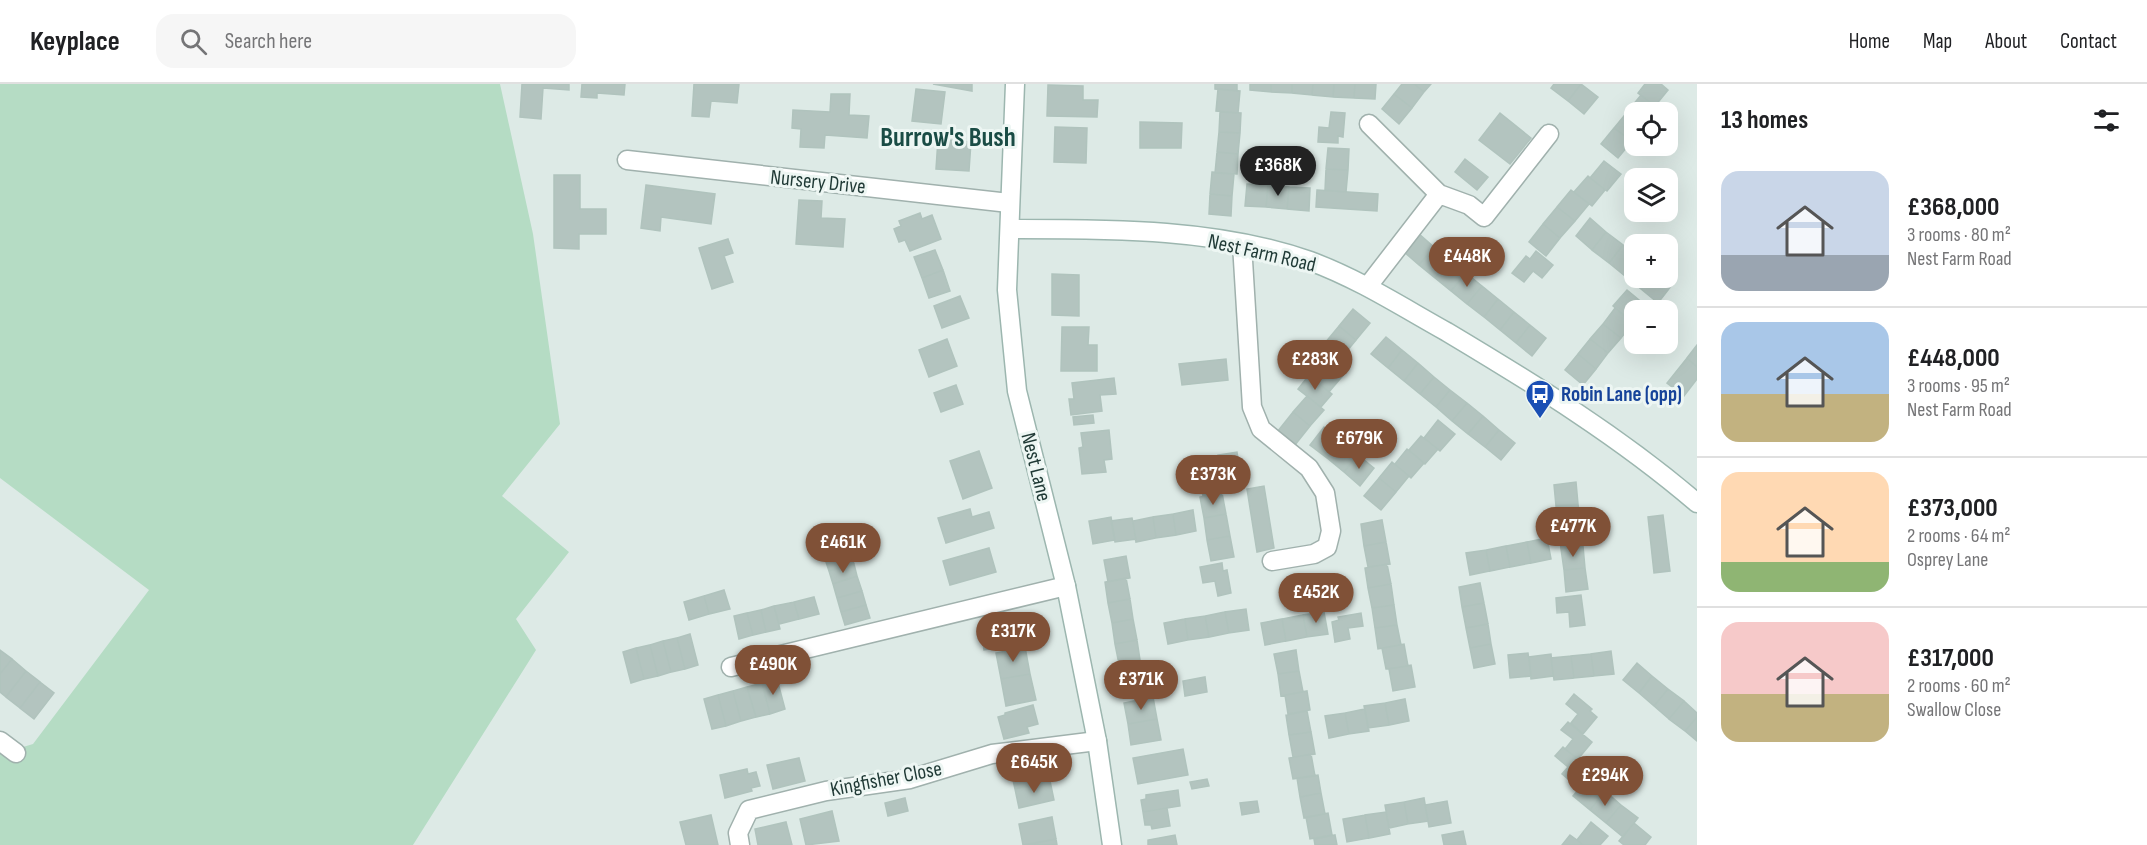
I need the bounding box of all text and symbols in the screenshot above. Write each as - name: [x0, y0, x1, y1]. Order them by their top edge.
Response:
- search box: [156, 14, 576, 68]
- text: Keyplace: [30, 25, 120, 58]
- icon: search: [177, 25, 210, 58]
- text: Search here: [225, 28, 312, 55]
- text: Home: [1849, 29, 1890, 54]
- text: Map: [1923, 29, 1952, 54]
- text: About: [1985, 29, 2027, 54]
- text: Contact: [2060, 29, 2117, 54]
- map controls: [1624, 102, 1678, 354]
- button: locate: [1624, 102, 1678, 156]
- icon: filters: [2090, 104, 2123, 137]
- text: 13 homes: [1721, 105, 1808, 136]
- district label: Burrow's Bush: [880, 122, 1016, 154]
- pin: £368K: [1236, 146, 1320, 197]
- text: £368K: [1254, 153, 1302, 177]
- street label: Nursery Drive: [769, 165, 867, 199]
- button: layers: [1624, 168, 1678, 222]
- text: £368,000: [1907, 192, 1999, 223]
- icon: home: [1769, 195, 1841, 267]
- text: 3 rooms · 80 m²: [1907, 223, 2011, 247]
- street label: Nest Farm Road: [1206, 228, 1318, 278]
- button: +: [1624, 234, 1678, 288]
- pin: £448K: [1425, 237, 1509, 288]
- text: £448K: [1443, 244, 1491, 268]
- text: Nest Farm Road: [1907, 247, 2012, 271]
- button: −: [1624, 300, 1678, 354]
- pin: £283K: [1273, 340, 1357, 391]
- text: £448,000: [1907, 343, 2000, 374]
- icon: home: [1769, 346, 1841, 418]
- text: £283K: [1291, 347, 1339, 371]
- text: 3 rooms · 95 m²: [1907, 374, 2010, 398]
- bus stop icon: Robin Lane (opp): [1524, 378, 1556, 420]
- place label: Robin Lane (opp): [1561, 382, 1682, 407]
- text: Nest Farm Road: [1907, 398, 2012, 422]
- pin: £679K: [1317, 419, 1401, 470]
- text: £679K: [1335, 426, 1383, 450]
- street label: Nest Lane: [1015, 430, 1057, 504]
- pin: £373K: [1171, 455, 1255, 506]
- text: £373K: [1190, 462, 1236, 486]
- text: £373,000: [1907, 493, 1998, 524]
- icon: home: [1769, 496, 1841, 568]
- pin: £477K: [1531, 507, 1615, 558]
- text: £477K: [1550, 514, 1596, 538]
- pin: £461K: [801, 523, 885, 574]
- text: 2 rooms · 64 m²: [1907, 524, 2011, 548]
- text: £461K: [820, 530, 866, 554]
- text: Osprey Lane: [1907, 548, 1988, 572]
- pin: £452K: [1274, 573, 1358, 624]
- text: £452K: [1293, 580, 1339, 604]
- pin: £317K: [971, 612, 1055, 663]
- text: £317K: [990, 619, 1036, 643]
- text: £317,000: [1907, 643, 1994, 674]
- pin: £490K: [731, 645, 815, 696]
- icon: home: [1769, 646, 1841, 718]
- text: £490K: [749, 652, 797, 676]
- pin: £371K: [1099, 660, 1183, 711]
- text: £371K: [1118, 667, 1164, 691]
- text: 2 rooms · 60 m²: [1907, 674, 2011, 698]
- text: Swallow Close: [1907, 698, 2001, 722]
- pin: £645K: [992, 743, 1076, 794]
- text: £645K: [1010, 750, 1058, 774]
- street label: Kingfisher Close: [828, 756, 944, 802]
- pin: £294K: [1563, 756, 1647, 807]
- text: £294K: [1581, 763, 1629, 787]

